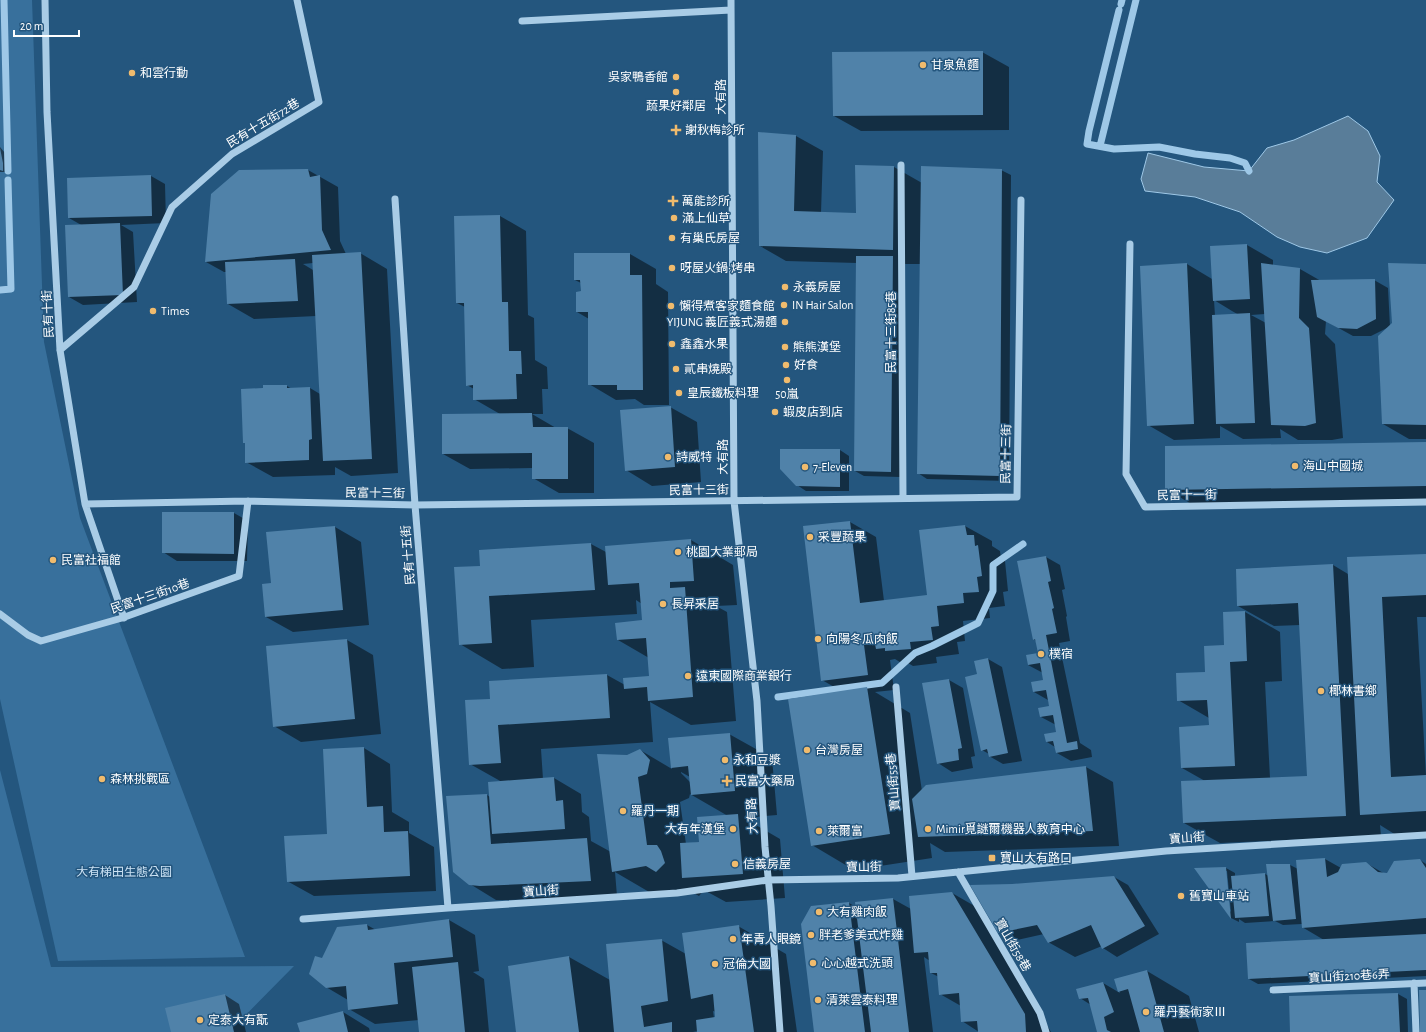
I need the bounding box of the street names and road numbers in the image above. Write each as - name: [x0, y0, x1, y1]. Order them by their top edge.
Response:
- street label: 大有路: [714, 79, 727, 115]
- street label: 民有十五街72巷: [224, 96, 301, 149]
- street label: 民有十街: [40, 290, 55, 338]
- street label: 民富十三街85巷: [884, 291, 897, 373]
- street label: 民富十三街: [998, 424, 1013, 484]
- street label: 大有路: [716, 439, 729, 475]
- street label: 民富十三街: [669, 482, 729, 497]
- street label: 民富十三街: [345, 485, 405, 500]
- street label: 民富十一街: [1157, 487, 1217, 502]
- street label: 民有十五街: [398, 525, 417, 586]
- street label: 民富十三街10巷: [109, 576, 191, 615]
- street label: 寶山街55巷: [883, 753, 902, 812]
- street label: 大有路: [744, 798, 759, 834]
- street label: 寶山街: [1169, 830, 1205, 845]
- street label: 寶山街: [846, 860, 882, 873]
- street label: 寶山街: [523, 883, 559, 898]
- street label: 寶山街58巷: [993, 916, 1034, 973]
- street label: 寶山街210巷6弄: [1308, 967, 1390, 984]

